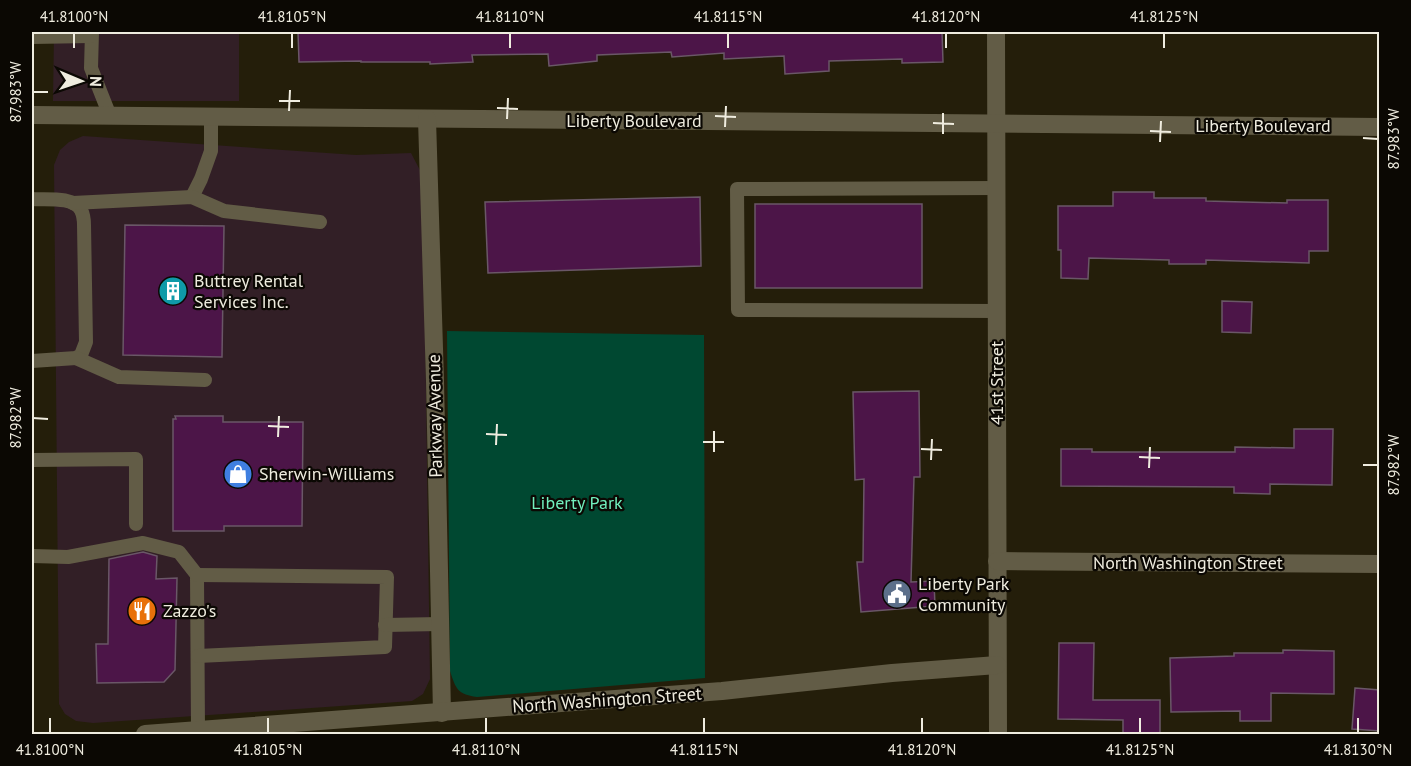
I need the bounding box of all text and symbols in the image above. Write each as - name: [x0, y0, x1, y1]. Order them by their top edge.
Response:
- text: 41.8100°N: [40, 7, 108, 26]
- text: 41.8105°N: [258, 7, 326, 26]
- text: 41.8110°N: [476, 7, 544, 26]
- text: 41.8115°N: [694, 7, 762, 26]
- text: 41.8120°N: [912, 7, 980, 26]
- text: 41.8125°N: [1130, 7, 1198, 26]
- north arrow: [51, 51, 111, 111]
- text: 87.983°W: [6, 61, 25, 123]
- text: N: [86, 76, 106, 87]
- text: 87.983°W: [1384, 108, 1403, 170]
- street label: Liberty Boulevard: [566, 109, 702, 132]
- street label: Liberty Boulevard: [1195, 114, 1331, 137]
- place label: Buttrey Rental Services Inc.: [194, 269, 304, 313]
- building icon: Buttrey Rental Services Inc.: [157, 275, 189, 307]
- street label: 41st Street: [985, 341, 1008, 425]
- street label: Parkway Avenue: [422, 354, 447, 478]
- text: 87.982°W: [6, 387, 25, 449]
- text: 87.982°W: [1384, 434, 1403, 496]
- shop icon: Sherwin-Williams: [222, 458, 254, 490]
- place label: Sherwin-Williams: [259, 462, 394, 485]
- park label: Liberty Park: [531, 491, 623, 514]
- street label: North Washington Street: [1093, 551, 1283, 574]
- place label: Liberty Park Community: [918, 572, 1010, 616]
- public building icon: Liberty Park Community: [881, 578, 913, 610]
- restaurant icon: Zazzo's: [126, 595, 158, 627]
- place label: Zazzo's: [163, 599, 216, 622]
- street label: North Washington Street: [511, 681, 702, 718]
- text: 41.8100°N: [16, 740, 84, 759]
- text: 41.8105°N: [234, 740, 302, 759]
- text: 41.8110°N: [452, 740, 520, 759]
- text: 41.8115°N: [670, 740, 738, 759]
- text: 41.8120°N: [888, 740, 956, 759]
- text: 41.8125°N: [1106, 740, 1174, 759]
- text: 41.8130°N: [1324, 740, 1392, 759]

